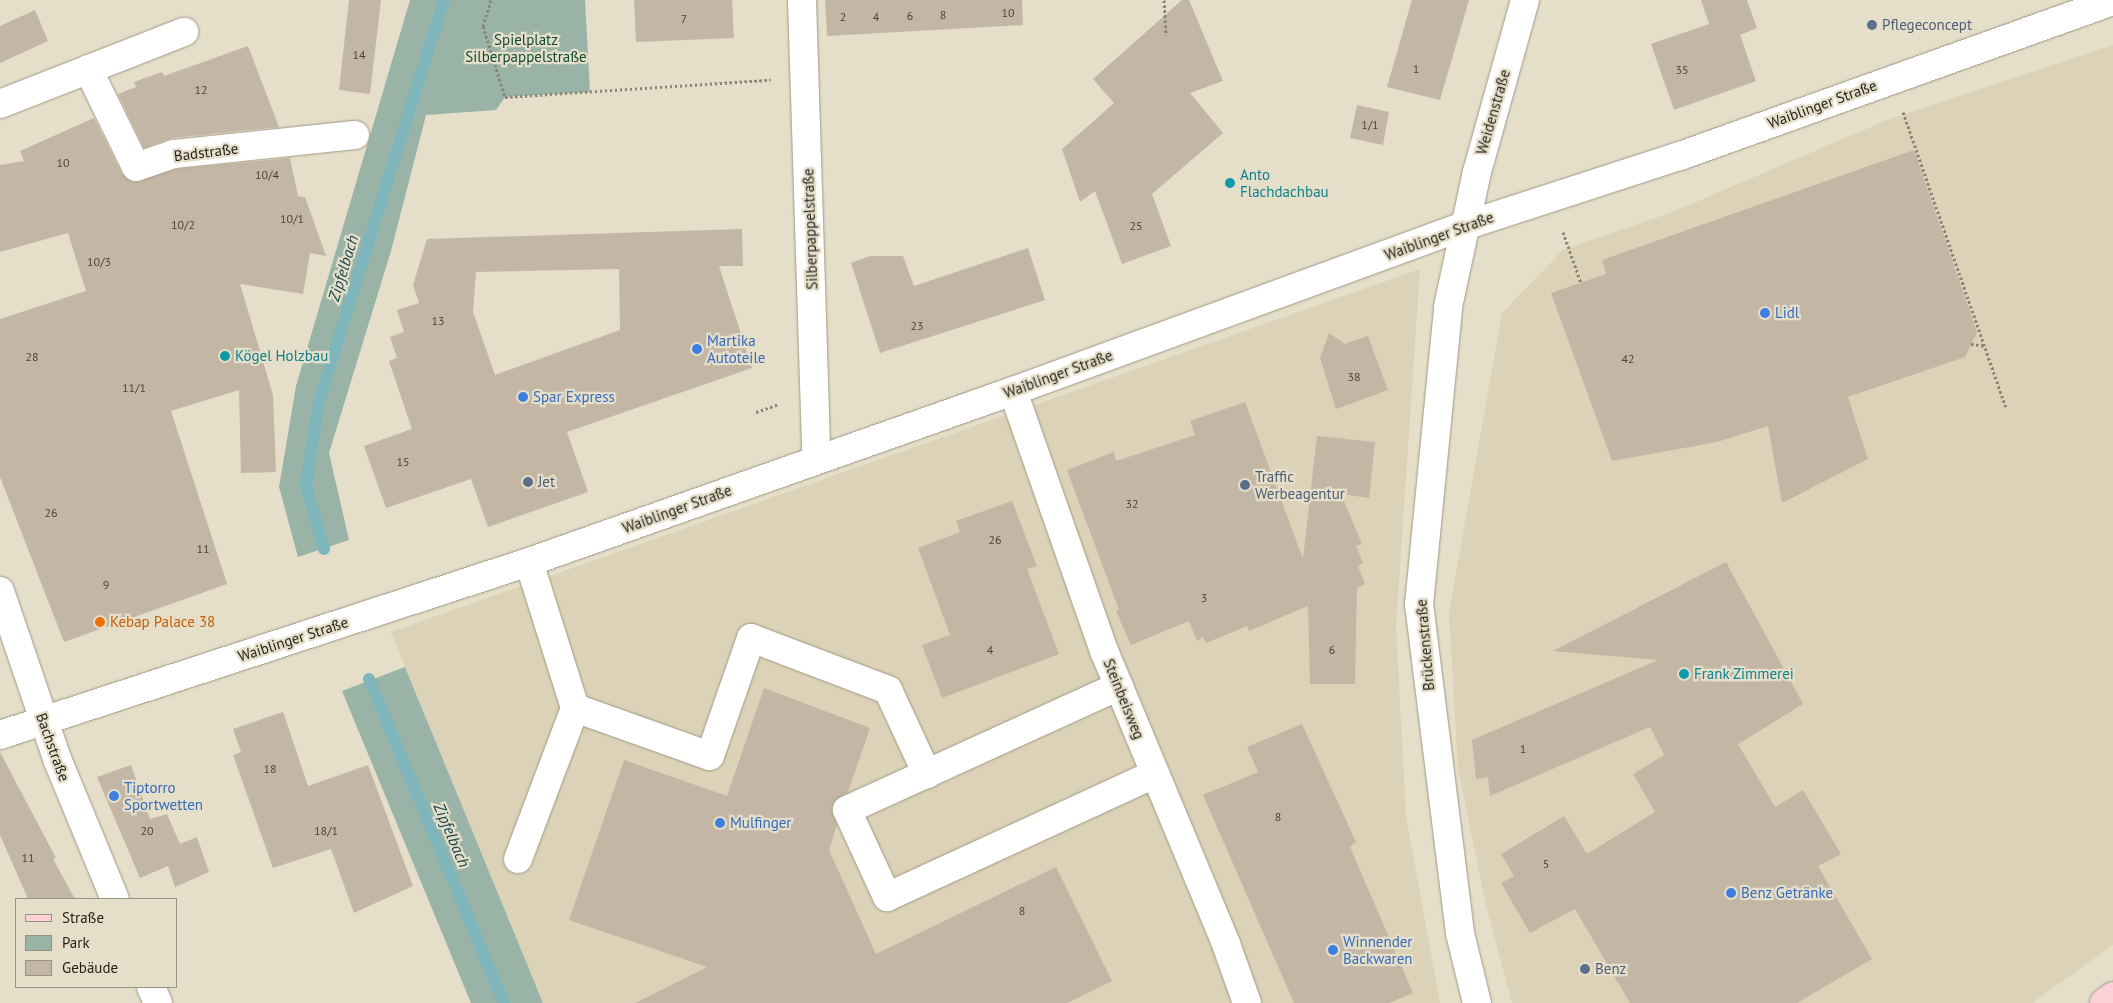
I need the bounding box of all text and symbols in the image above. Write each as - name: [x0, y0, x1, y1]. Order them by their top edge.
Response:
- house number: 10: [1001, 6, 1015, 20]
- house number: 8: [940, 8, 946, 22]
- house number: 6: [907, 9, 913, 23]
- house number: 2: [840, 10, 846, 24]
- house number: 4: [873, 10, 879, 24]
- house number: 7: [681, 12, 687, 26]
- place label: Pflegeconcept: [1882, 16, 1972, 34]
- marker: Pflegeconcept: [1866, 19, 1878, 31]
- park label: Spielplatz Silberpappelstraße: [465, 30, 587, 65]
- house number: 14: [352, 48, 366, 62]
- house number: 1: [1413, 62, 1419, 76]
- house number: 35: [1675, 63, 1689, 77]
- street label: Weidenstraße: [1472, 67, 1514, 157]
- street label: Waiblinger Straße: [1765, 76, 1879, 132]
- house number: 12: [194, 83, 208, 97]
- house number: 1/1: [1361, 118, 1379, 132]
- street label: Badstraße: [173, 139, 239, 165]
- house number: 10: [56, 156, 70, 170]
- place label: Anto Flachdachbau: [1240, 165, 1329, 200]
- house number: 10/4: [255, 168, 279, 182]
- street label: Silberpappelstraße: [799, 168, 821, 290]
- marker: Anto Flachdachbau: [1224, 177, 1236, 189]
- street label: Waiblinger Straße: [1382, 208, 1496, 264]
- house number: 10/1: [280, 212, 304, 226]
- house number: 10/2: [171, 218, 195, 232]
- house number: 25: [1129, 219, 1143, 233]
- water label: Zipfelbach: [324, 233, 362, 303]
- house number: 10/3: [87, 255, 111, 269]
- place label: Lidl: [1775, 304, 1799, 322]
- marker: Lidl: [1759, 307, 1771, 319]
- house number: 13: [431, 314, 445, 328]
- house number: 23: [910, 319, 924, 333]
- place label: Martika Autoteile: [707, 331, 765, 366]
- marker: Martika Autoteile: [691, 343, 703, 355]
- street label: Waiblinger Straße: [1001, 346, 1115, 402]
- place label: Kögel Holzbau: [235, 347, 328, 365]
- house number: 28: [25, 350, 39, 364]
- marker: Kögel Holzbau: [219, 350, 231, 362]
- house number: 42: [1621, 352, 1635, 366]
- house number: 38: [1347, 370, 1361, 384]
- house number: 11/1: [122, 381, 146, 395]
- place label: Spar Express: [533, 388, 615, 406]
- marker: Spar Express: [517, 391, 529, 403]
- house number: 15: [396, 455, 410, 469]
- place label: Traffic Werbeagentur: [1255, 467, 1345, 502]
- place label: Jet: [538, 473, 555, 491]
- marker: Jet: [522, 476, 534, 488]
- marker: Traffic Werbeagentur: [1239, 479, 1251, 491]
- street label: Waiblinger Straße: [620, 481, 734, 537]
- house number: 32: [1125, 497, 1139, 511]
- house number: 26: [44, 506, 58, 520]
- house number: 26: [988, 533, 1002, 547]
- house number: 11: [196, 542, 210, 556]
- house number: 9: [103, 578, 109, 592]
- house number: 3: [1201, 591, 1207, 605]
- street label: Brückenstraße: [1412, 598, 1438, 692]
- place label: Kebap Palace 38: [110, 613, 215, 631]
- street label: Waiblinger Straße: [236, 613, 350, 665]
- marker: Kebap Palace 38: [94, 616, 106, 628]
- house number: 4: [987, 643, 993, 657]
- house number: 6: [1329, 643, 1335, 657]
- street label: Steinbeisweg: [1100, 656, 1148, 742]
- place label: Frank Zimmerei: [1694, 665, 1795, 683]
- marker: Frank Zimmerei: [1678, 668, 1690, 680]
- street label: Bachstraße: [32, 710, 74, 784]
- house number: 1: [1520, 742, 1526, 756]
- house number: 18: [263, 762, 277, 776]
- place label: Tiptorro Sportwetten: [124, 778, 203, 813]
- marker: Tiptorro Sportwetten: [108, 790, 120, 802]
- water label: Zipfelbach: [430, 800, 474, 870]
- house number: 8: [1275, 810, 1281, 824]
- place label: Mulfinger: [730, 814, 791, 832]
- marker: Mulfinger: [714, 817, 726, 829]
- house number: 20: [140, 824, 154, 838]
- house number: 18/1: [314, 824, 338, 838]
- house number: 11: [21, 851, 35, 865]
- house number: 5: [1543, 857, 1549, 871]
- place label: Benz Getränke: [1741, 884, 1834, 902]
- marker: Benz Getränke: [1725, 887, 1737, 899]
- legend: [15, 898, 178, 988]
- house number: 8: [1019, 904, 1025, 918]
- text: Straße: [62, 908, 104, 927]
- place label: Winnender Backwaren: [1343, 932, 1413, 967]
- text: Park: [62, 933, 90, 952]
- marker: Winnender Backwaren: [1327, 944, 1339, 956]
- text: Gebäude: [62, 958, 118, 977]
- place label: Benz: [1595, 960, 1626, 978]
- marker: Benz: [1579, 963, 1591, 975]

